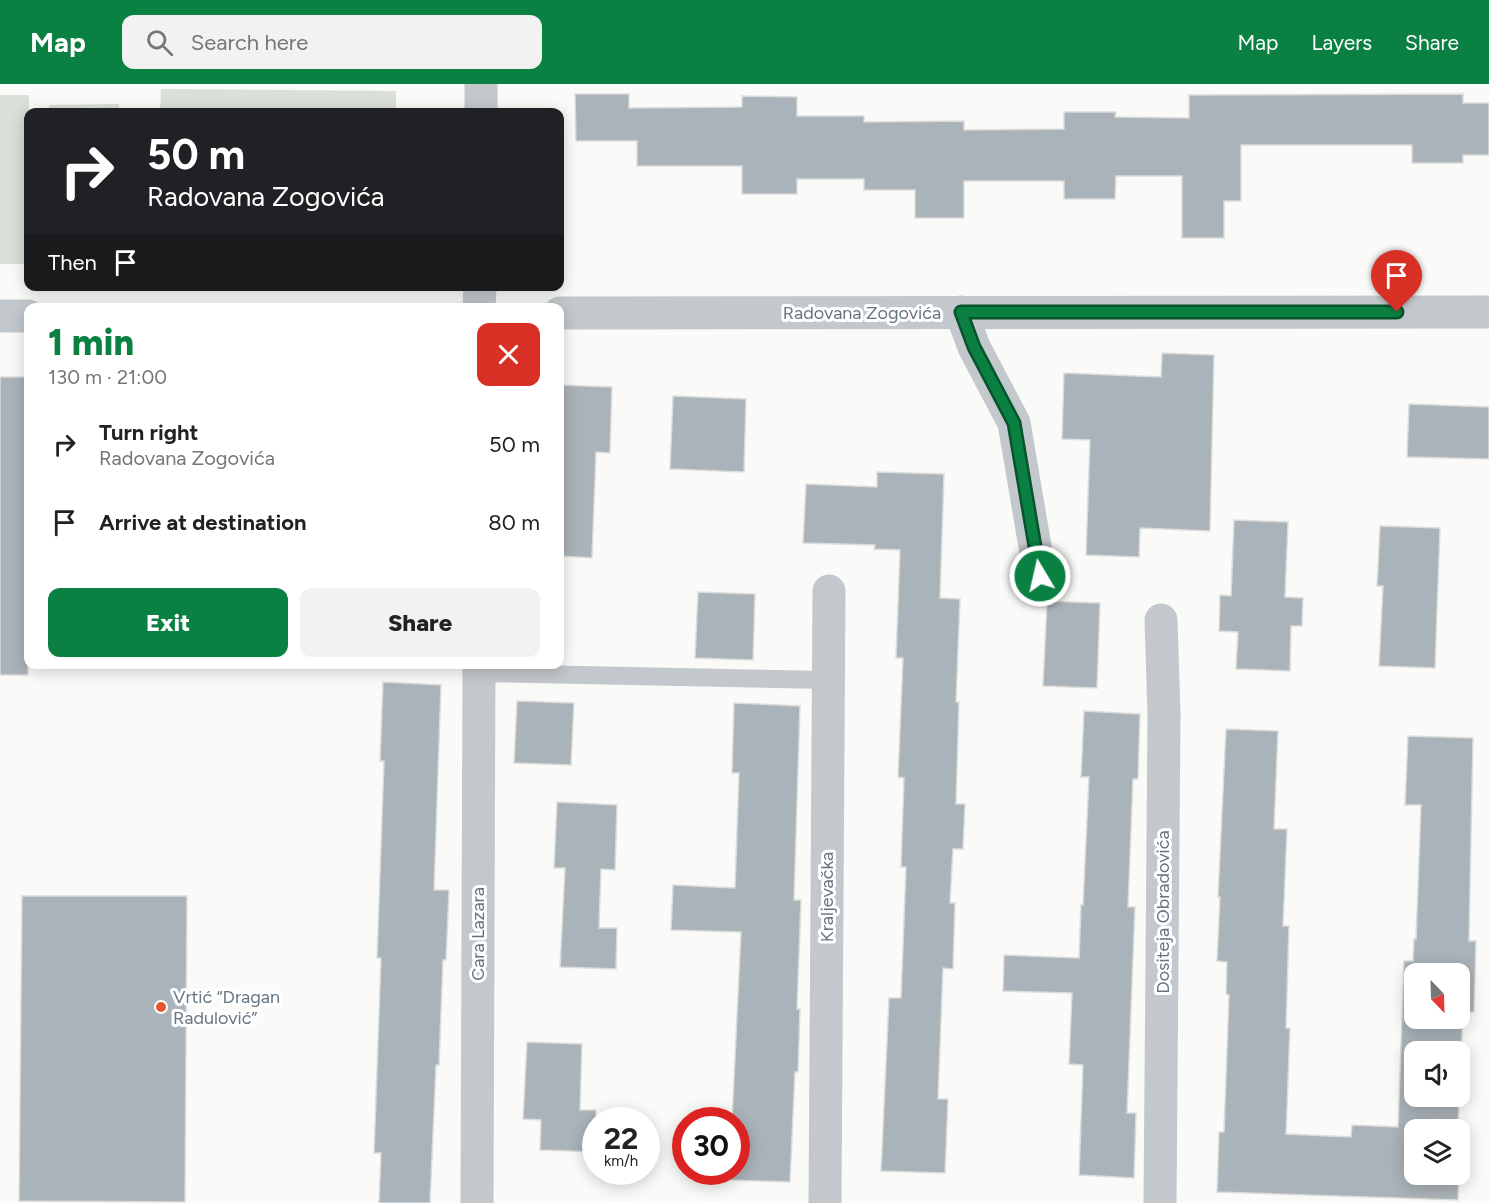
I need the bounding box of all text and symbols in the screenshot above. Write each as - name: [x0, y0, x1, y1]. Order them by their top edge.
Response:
- search box: [122, 15, 542, 69]
- text: Map: [30, 25, 86, 59]
- icon: search: [143, 26, 176, 59]
- text: Search here: [191, 29, 308, 56]
- text: Map: [1238, 30, 1278, 55]
- text: Layers: [1311, 30, 1372, 55]
- text: Share: [1405, 30, 1459, 55]
- text: 50 m: [147, 129, 245, 180]
- icon: right: [48, 132, 126, 210]
- text: Radovana Zogovića: [147, 180, 385, 213]
- icon: arrive: [109, 246, 142, 279]
- text: Then: [48, 249, 97, 276]
- pin: [1371, 250, 1422, 312]
- icon: arrive: [1380, 259, 1413, 292]
- street label: Radovana Zogovića: [783, 302, 941, 324]
- text: 1 min: [48, 321, 134, 364]
- button: close: [477, 323, 540, 386]
- text: 130 m · 21:00: [48, 365, 167, 389]
- text: Turn right: [99, 419, 198, 446]
- icon: right: [48, 428, 81, 461]
- text: 50 m: [489, 431, 540, 458]
- text: Radovana Zogovića: [99, 446, 275, 470]
- icon: arrive: [48, 506, 81, 539]
- text: Arrive at destination: [99, 509, 307, 536]
- text: 80 m: [488, 509, 540, 536]
- position arrow: [1008, 544, 1072, 608]
- button: Exit: [48, 588, 288, 657]
- button: Share: [300, 588, 540, 657]
- street label: Dositeja Obradovića: [1152, 830, 1174, 994]
- street label: Kraljevačka: [816, 852, 838, 942]
- street label: Cara Lazara: [467, 887, 489, 981]
- north arrow: [1404, 963, 1470, 1029]
- map controls: [1404, 963, 1470, 1185]
- place label: Vrtić “Dragan Radulović”: [173, 986, 280, 1029]
- marker: Vrtić “Dragan Radulović”: [154, 1000, 168, 1014]
- button: sound: [1404, 1041, 1470, 1107]
- speed limit sign: 30: [672, 1107, 750, 1185]
- button: layers: [1404, 1119, 1470, 1185]
- text: 22: [604, 1120, 638, 1157]
- text: km/h: [604, 1152, 638, 1170]

